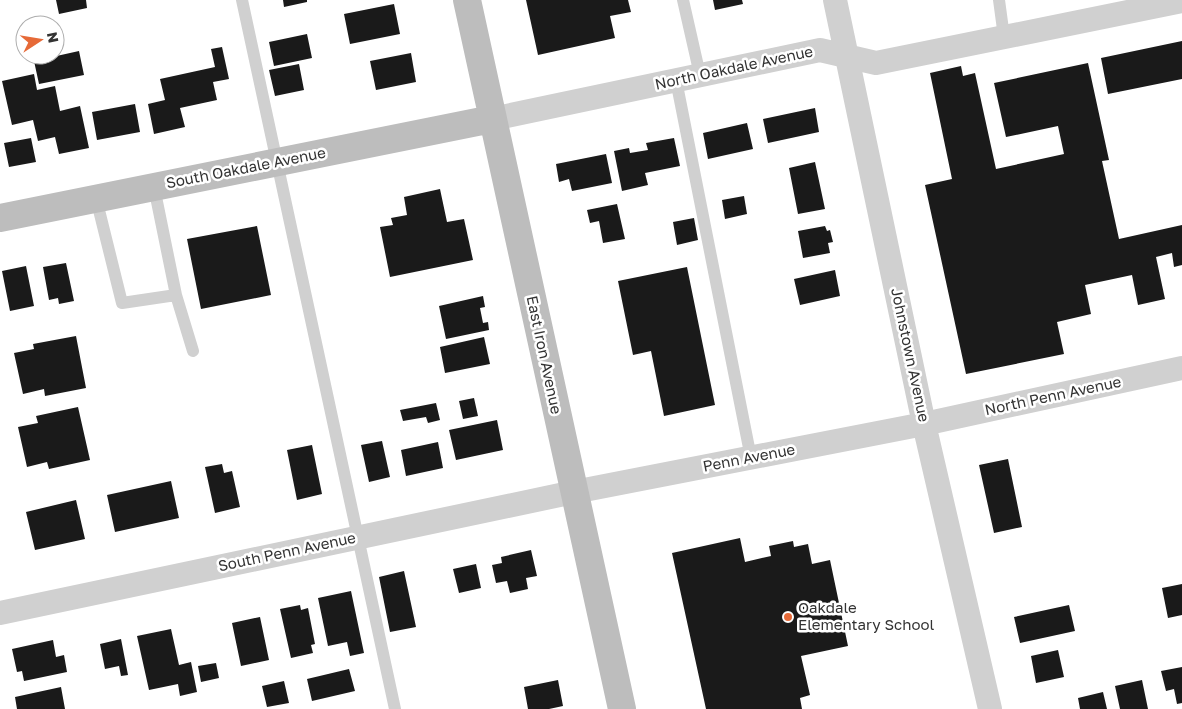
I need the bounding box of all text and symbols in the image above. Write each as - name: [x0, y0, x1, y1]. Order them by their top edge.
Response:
- north arrow: [15, 15, 65, 65]
- text: N: [44, 30, 63, 44]
- street label: North Oakdale Avenue: [653, 41, 815, 93]
- street label: South Oakdale Avenue: [165, 143, 327, 191]
- street label: Johnstown Avenue: [888, 286, 934, 424]
- street label: East Iron Avenue: [524, 294, 566, 416]
- street label: North Penn Avenue: [983, 372, 1123, 418]
- street label: Penn Avenue: [701, 439, 797, 475]
- street label: South Penn Avenue: [216, 528, 358, 574]
- place label: Oakdale Elementary School: [798, 598, 934, 633]
- marker: Oakdale Elementary School: [782, 611, 794, 623]

